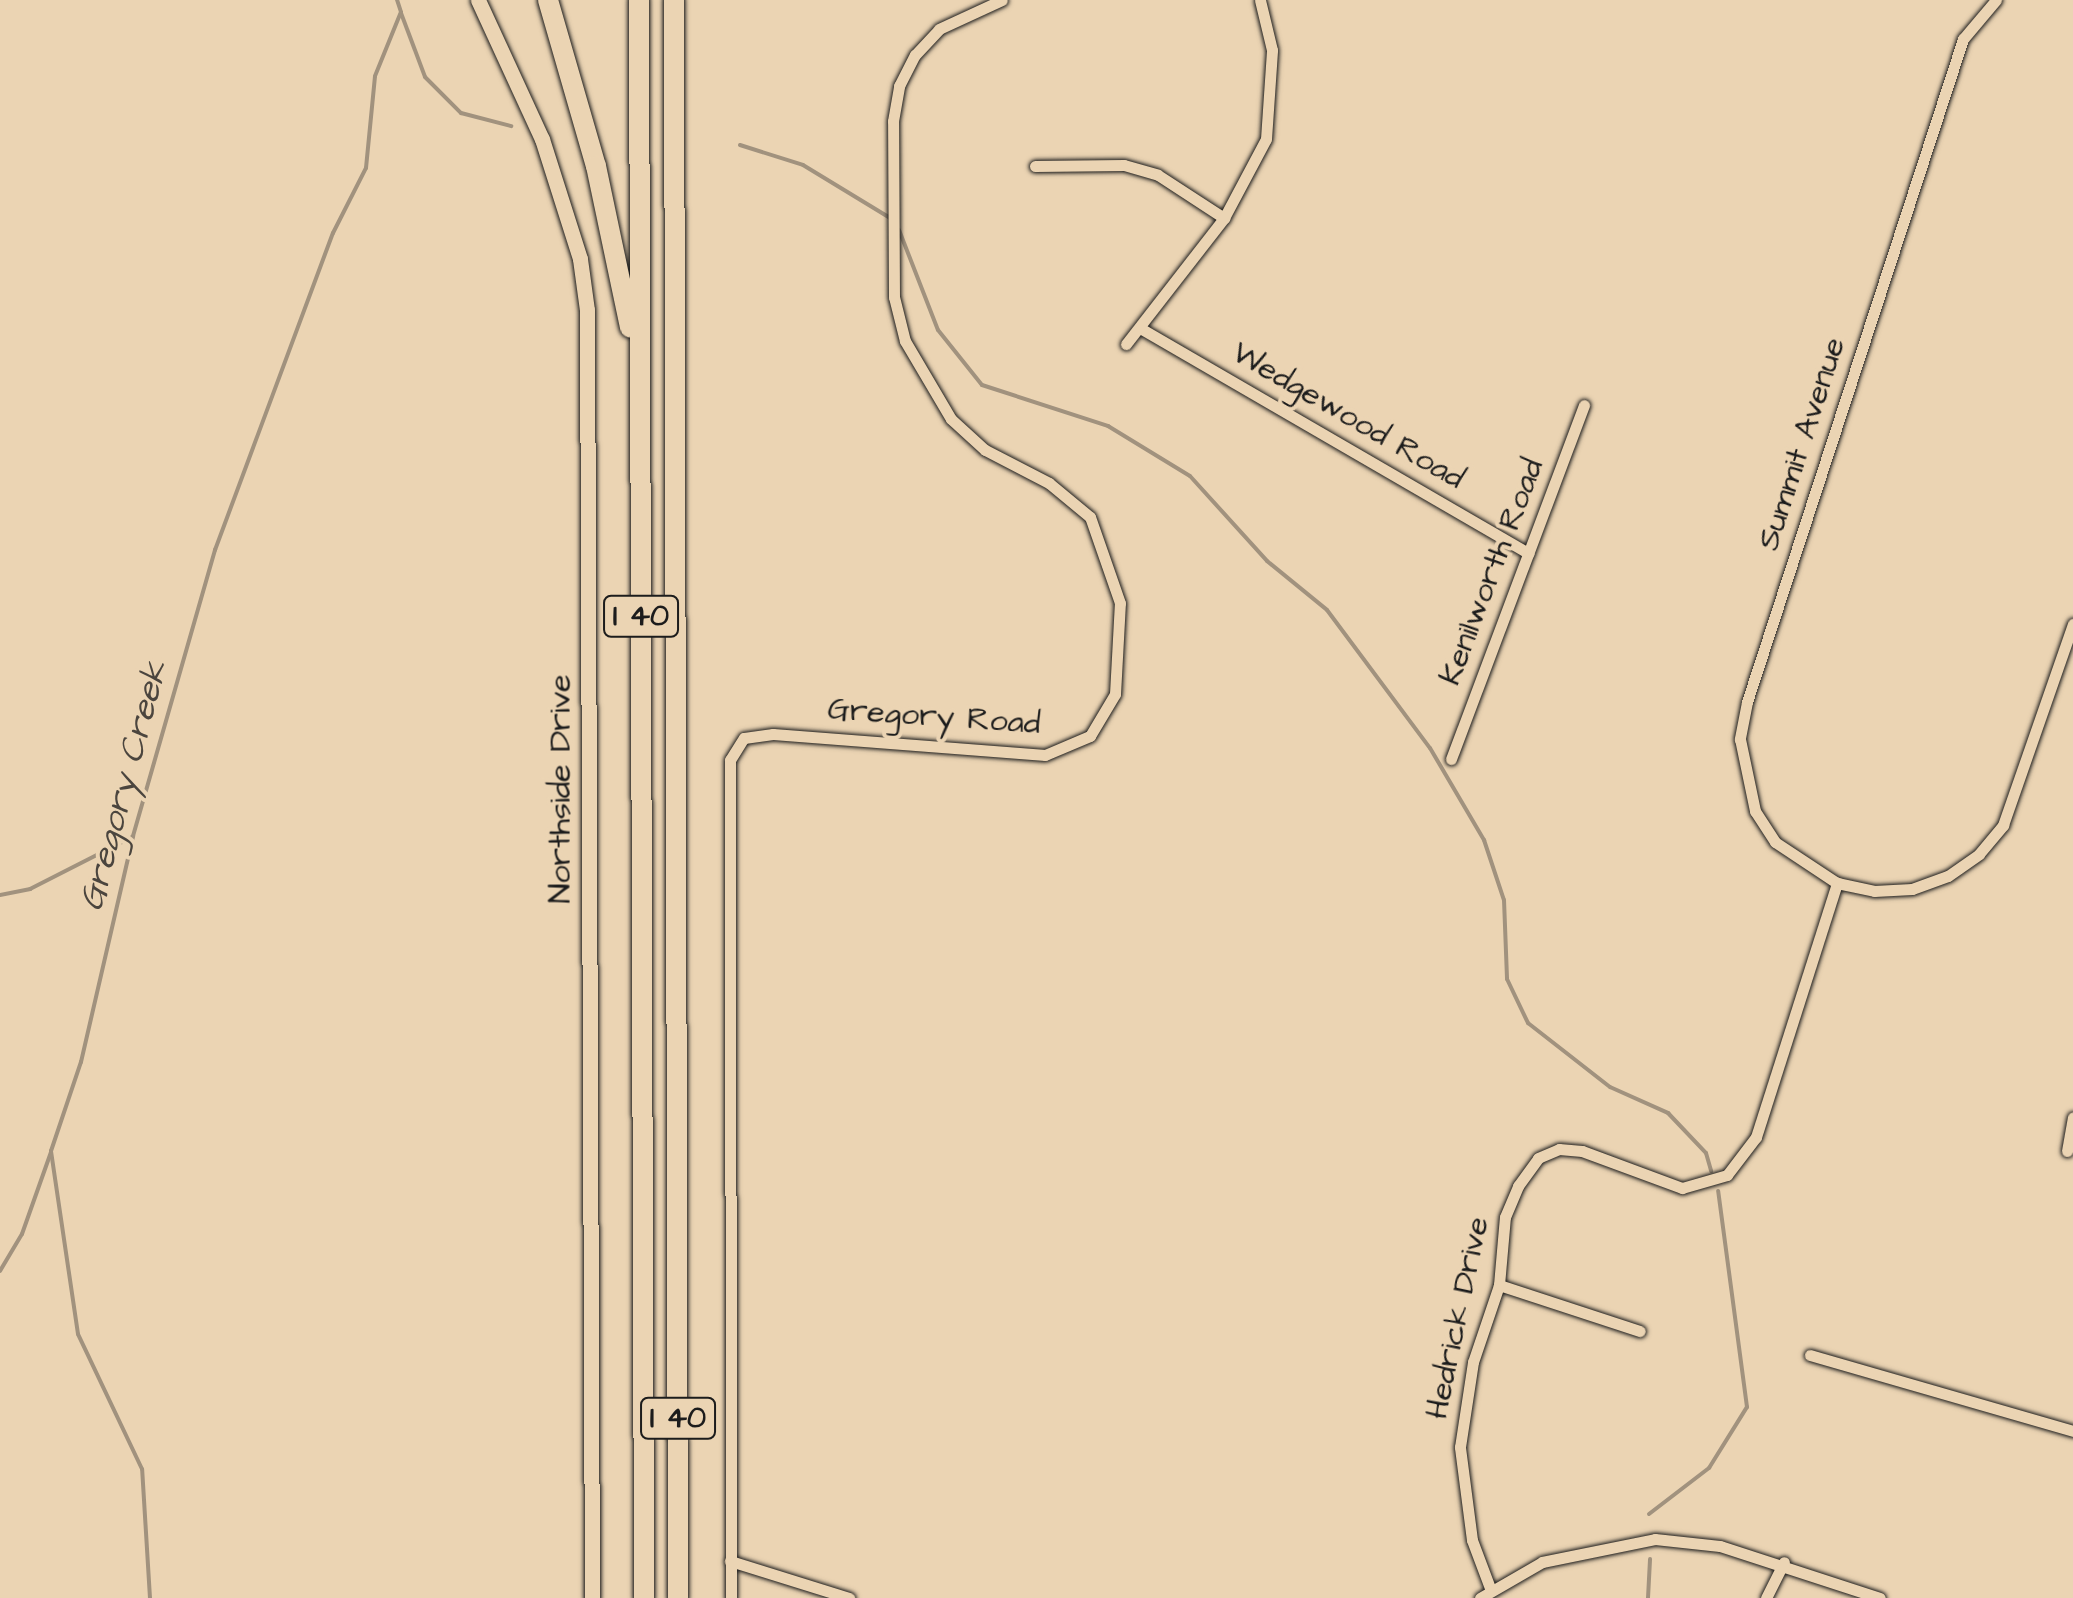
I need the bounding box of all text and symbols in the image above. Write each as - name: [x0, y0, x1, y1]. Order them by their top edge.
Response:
- street label: Summit Avenue: [1750, 333, 1854, 555]
- street label: Wedgewood Road: [1225, 334, 1471, 498]
- street label: Kenilworth Road: [1431, 453, 1553, 691]
- road number: I 40: [601, 591, 681, 641]
- water label: Gregory Creek: [71, 657, 177, 915]
- street label: Northside Drive: [542, 674, 580, 904]
- street label: Gregory Road: [826, 690, 1042, 744]
- street label: Hedrick Drive: [1418, 1214, 1498, 1422]
- road number: I 40: [638, 1393, 718, 1443]

